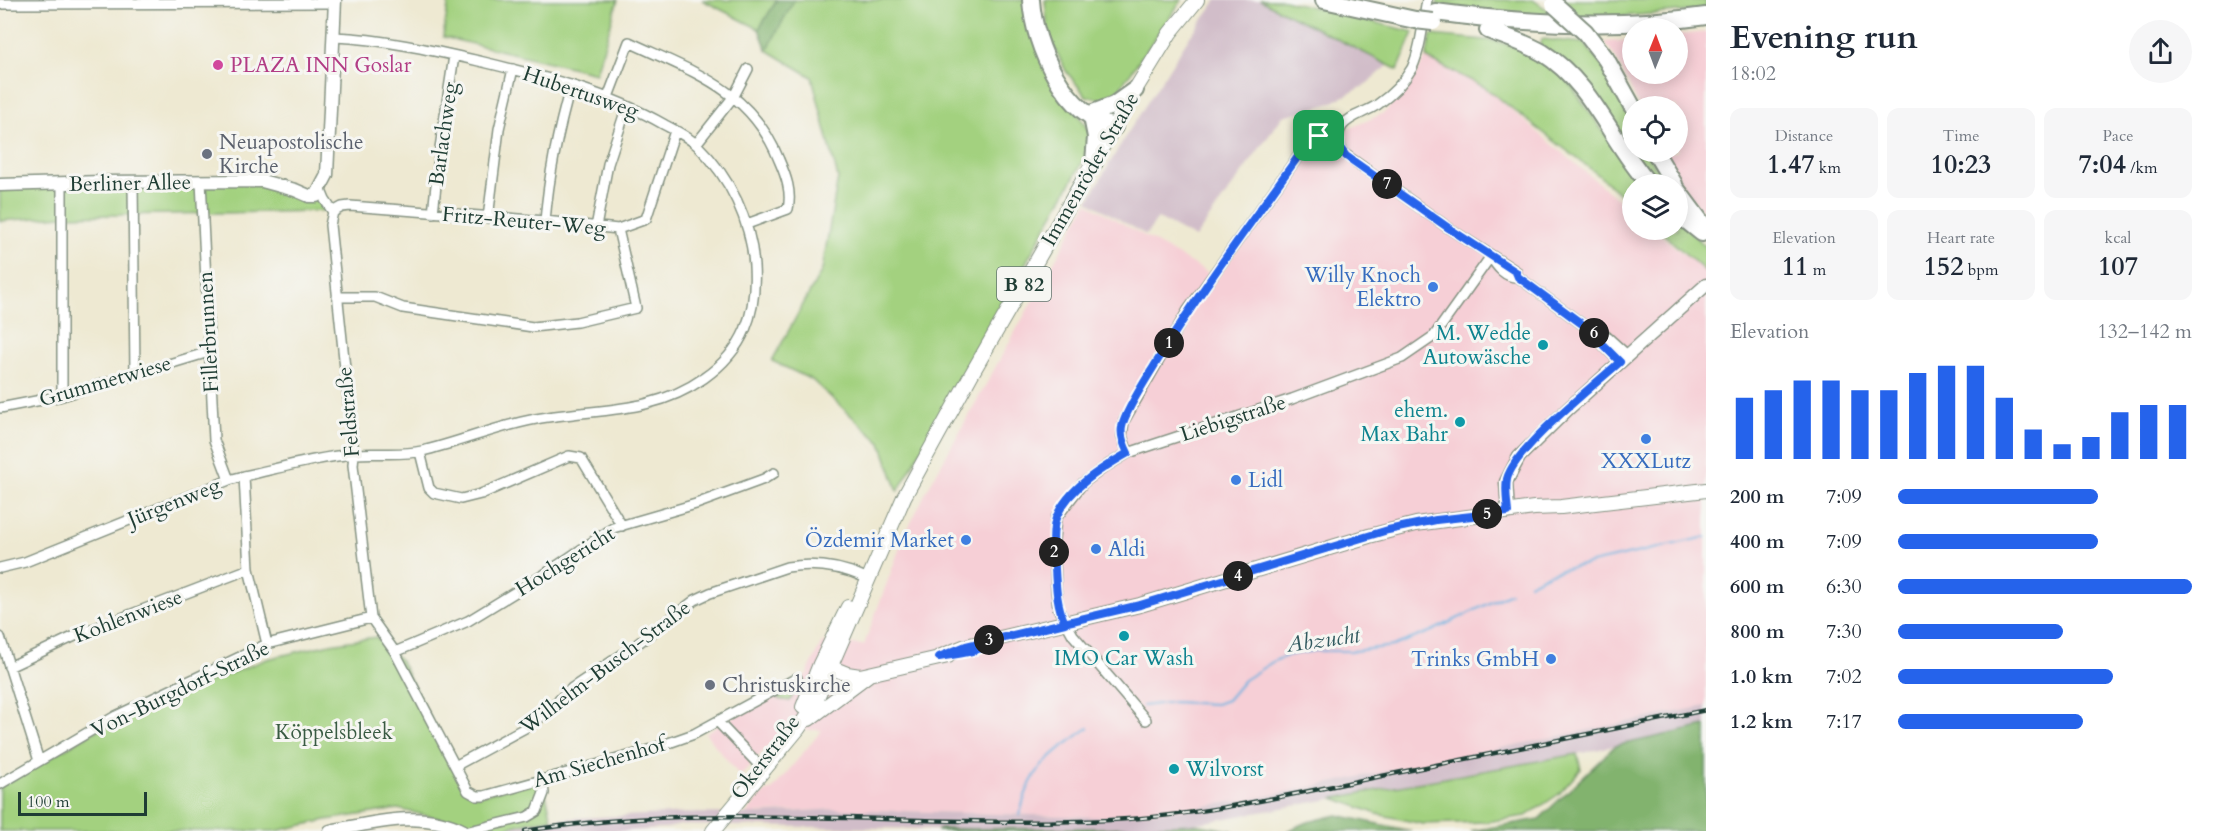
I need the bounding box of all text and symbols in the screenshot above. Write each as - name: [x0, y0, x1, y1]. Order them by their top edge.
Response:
- text: Evening run: [1730, 15, 1918, 60]
- north arrow: [1622, 18, 1688, 84]
- map controls: [1622, 18, 1688, 240]
- button: share: [2129, 20, 2192, 83]
- place label: PLAZA INN Goslar: [230, 51, 412, 80]
- marker: PLAZA INN Goslar: [211, 58, 225, 72]
- street label: Hubertusweg: [519, 59, 643, 126]
- text: 18:02: [1730, 60, 1776, 87]
- street label: Barlachweg: [422, 80, 465, 188]
- street label: Immenröder Straße: [1035, 87, 1146, 251]
- button: locate: [1622, 96, 1688, 162]
- pin: [1293, 110, 1344, 161]
- icon: arrive: [1302, 119, 1335, 152]
- text: Distance: [1775, 125, 1833, 147]
- text: Time: [1942, 125, 1980, 147]
- text: Pace: [2103, 125, 2133, 147]
- place label: Neuapostolische Kirche: [219, 128, 364, 181]
- marker: Neuapostolische Kirche: [200, 147, 214, 161]
- text: 1.47: [1767, 147, 1815, 182]
- text: 10:23: [1931, 147, 1991, 182]
- text: 7:04: [2078, 147, 2126, 182]
- text: km: [1815, 157, 1841, 179]
- text: /km: [2126, 157, 2158, 179]
- street label: Berliner Allee: [69, 168, 191, 199]
- pin: 7: [1372, 169, 1402, 199]
- text: 7: [1383, 173, 1391, 195]
- button: layers: [1622, 174, 1688, 240]
- street label: Fritz-Reuter-Weg: [441, 200, 607, 243]
- text: Elevation: [1772, 227, 1836, 249]
- text: Heart rate: [1927, 227, 1995, 249]
- text: kcal: [2105, 227, 2131, 249]
- text: 11: [1782, 249, 1808, 284]
- text: 152: [1924, 249, 1964, 284]
- text: 107: [2098, 249, 2138, 284]
- text: m: [1808, 259, 1826, 281]
- text: bpm: [1964, 259, 1998, 281]
- place label: Willy Knoch Elektro: [1303, 261, 1421, 314]
- road number: B 82: [997, 267, 1051, 301]
- street label: Fillerbrunnen: [191, 270, 226, 393]
- marker: Willy Knoch Elektro: [1426, 280, 1440, 294]
- pin: 6: [1579, 318, 1609, 348]
- text: Elevation: [1730, 318, 1809, 345]
- text: 132–142 m: [2097, 318, 2192, 345]
- place label: M. Wedde Autowäsche: [1423, 319, 1531, 372]
- text: 6: [1590, 322, 1598, 344]
- pin: 1: [1154, 328, 1184, 358]
- text: 1: [1165, 332, 1173, 354]
- marker: M. Wedde Autowäsche: [1536, 338, 1550, 352]
- street label: Grummetwiese: [36, 349, 175, 414]
- street label: Feldstraße: [330, 366, 367, 458]
- street label: Liebigstraße: [1177, 388, 1290, 449]
- place label: ehem. Max Bahr: [1361, 396, 1448, 449]
- marker: ehem. Max Bahr: [1453, 415, 1467, 429]
- marker: XXXLutz: [1639, 432, 1653, 446]
- place label: XXXLutz: [1601, 447, 1692, 476]
- place label: Lidl: [1248, 466, 1283, 495]
- street label: Jürgenweg: [121, 471, 225, 535]
- marker: Lidl: [1229, 473, 1243, 487]
- text: 200 m: [1730, 483, 1785, 510]
- text: 7:09: [1826, 483, 1862, 510]
- pin: 5: [1472, 499, 1502, 529]
- text: 5: [1483, 503, 1491, 525]
- street label: Hochgericht: [510, 519, 621, 604]
- place label: Özdemir Market: [805, 526, 954, 555]
- text: 400 m: [1730, 528, 1785, 555]
- text: 7:09: [1826, 528, 1862, 555]
- marker: Özdemir Market: [959, 533, 973, 547]
- place label: Aldi: [1108, 535, 1145, 564]
- pin: 2: [1039, 537, 1069, 567]
- text: 2: [1050, 541, 1058, 563]
- marker: Aldi: [1089, 542, 1103, 556]
- pin: 4: [1223, 561, 1253, 591]
- text: 4: [1234, 565, 1242, 587]
- text: 600 m: [1730, 573, 1785, 600]
- text: 6:30: [1826, 573, 1862, 600]
- street label: Kohlenwiese: [70, 582, 187, 650]
- street label: Wilhelm-Busch-Straße: [513, 593, 697, 742]
- text: 800 m: [1730, 618, 1785, 645]
- text: 7:30: [1826, 618, 1862, 645]
- water label: Abzucht: [1283, 620, 1363, 660]
- pin: 3: [974, 625, 1004, 655]
- text: 3: [985, 629, 993, 651]
- marker: IMO Car Wash: [1117, 629, 1131, 643]
- street label: Von-Burgdorf-Straße: [86, 634, 274, 745]
- place label: IMO Car Wash: [1054, 644, 1194, 673]
- place label: Trinks GmbH: [1411, 645, 1539, 674]
- marker: Trinks GmbH: [1544, 652, 1558, 666]
- text: 1.0 km: [1730, 663, 1793, 690]
- text: 7:02: [1826, 663, 1862, 690]
- place label: Christuskirche: [722, 671, 851, 700]
- marker: Christuskirche: [703, 678, 717, 692]
- text: 1.2 km: [1730, 708, 1793, 735]
- text: 7:17: [1826, 708, 1862, 735]
- street label: Okerstraße: [724, 709, 807, 806]
- park label: Köppelsbleek: [275, 718, 394, 747]
- street label: Am Siechenhof: [530, 729, 672, 795]
- place label: Wilvorst: [1185, 755, 1264, 784]
- marker: Wilvorst: [1167, 762, 1181, 776]
- scale bar: [18, 789, 147, 816]
- text: 100 m: [27, 791, 69, 813]

